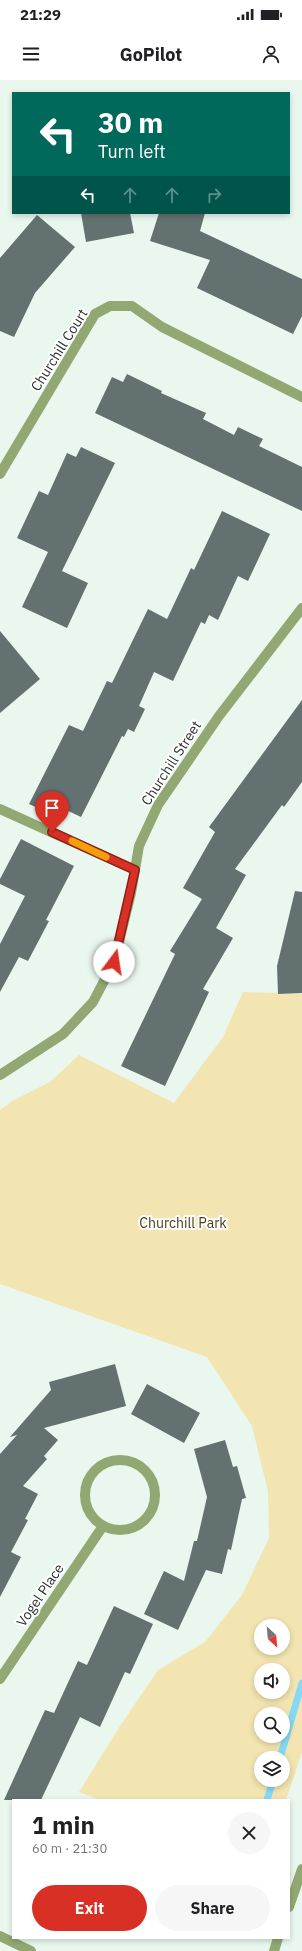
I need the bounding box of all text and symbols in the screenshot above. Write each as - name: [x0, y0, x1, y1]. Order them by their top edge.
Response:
- text: 21:29: [20, 5, 61, 24]
- icon: menu: [20, 43, 42, 65]
- text: GoPilot: [120, 43, 182, 66]
- icon: person: [260, 43, 282, 65]
- text: 30 m: [98, 104, 163, 141]
- icon: left: [32, 108, 84, 160]
- text: Turn left: [98, 140, 166, 163]
- icon: left: [77, 184, 99, 206]
- icon: ahead: [119, 184, 141, 206]
- icon: ahead: [161, 184, 183, 206]
- icon: right: [203, 184, 225, 206]
- street label: Churchill Court: [27, 305, 91, 394]
- street label: Churchill Street: [137, 717, 205, 809]
- pin: [35, 791, 69, 832]
- icon: arrive: [41, 797, 63, 819]
- position arrow: [93, 941, 135, 983]
- park label: Churchill Park: [139, 1214, 227, 1232]
- street label: Vogel Place: [12, 1560, 68, 1630]
- north arrow: [254, 1619, 290, 1655]
- map controls: [254, 1619, 290, 1787]
- button: sound: [254, 1663, 290, 1699]
- button: search: [254, 1707, 290, 1743]
- button: layers: [254, 1751, 290, 1787]
- text: 1 min: [32, 1809, 95, 1841]
- button: close: [228, 1812, 270, 1854]
- text: 60 m · 21:30: [32, 1840, 107, 1857]
- button: Exit: [32, 1885, 147, 1931]
- button: Share: [155, 1885, 270, 1931]

